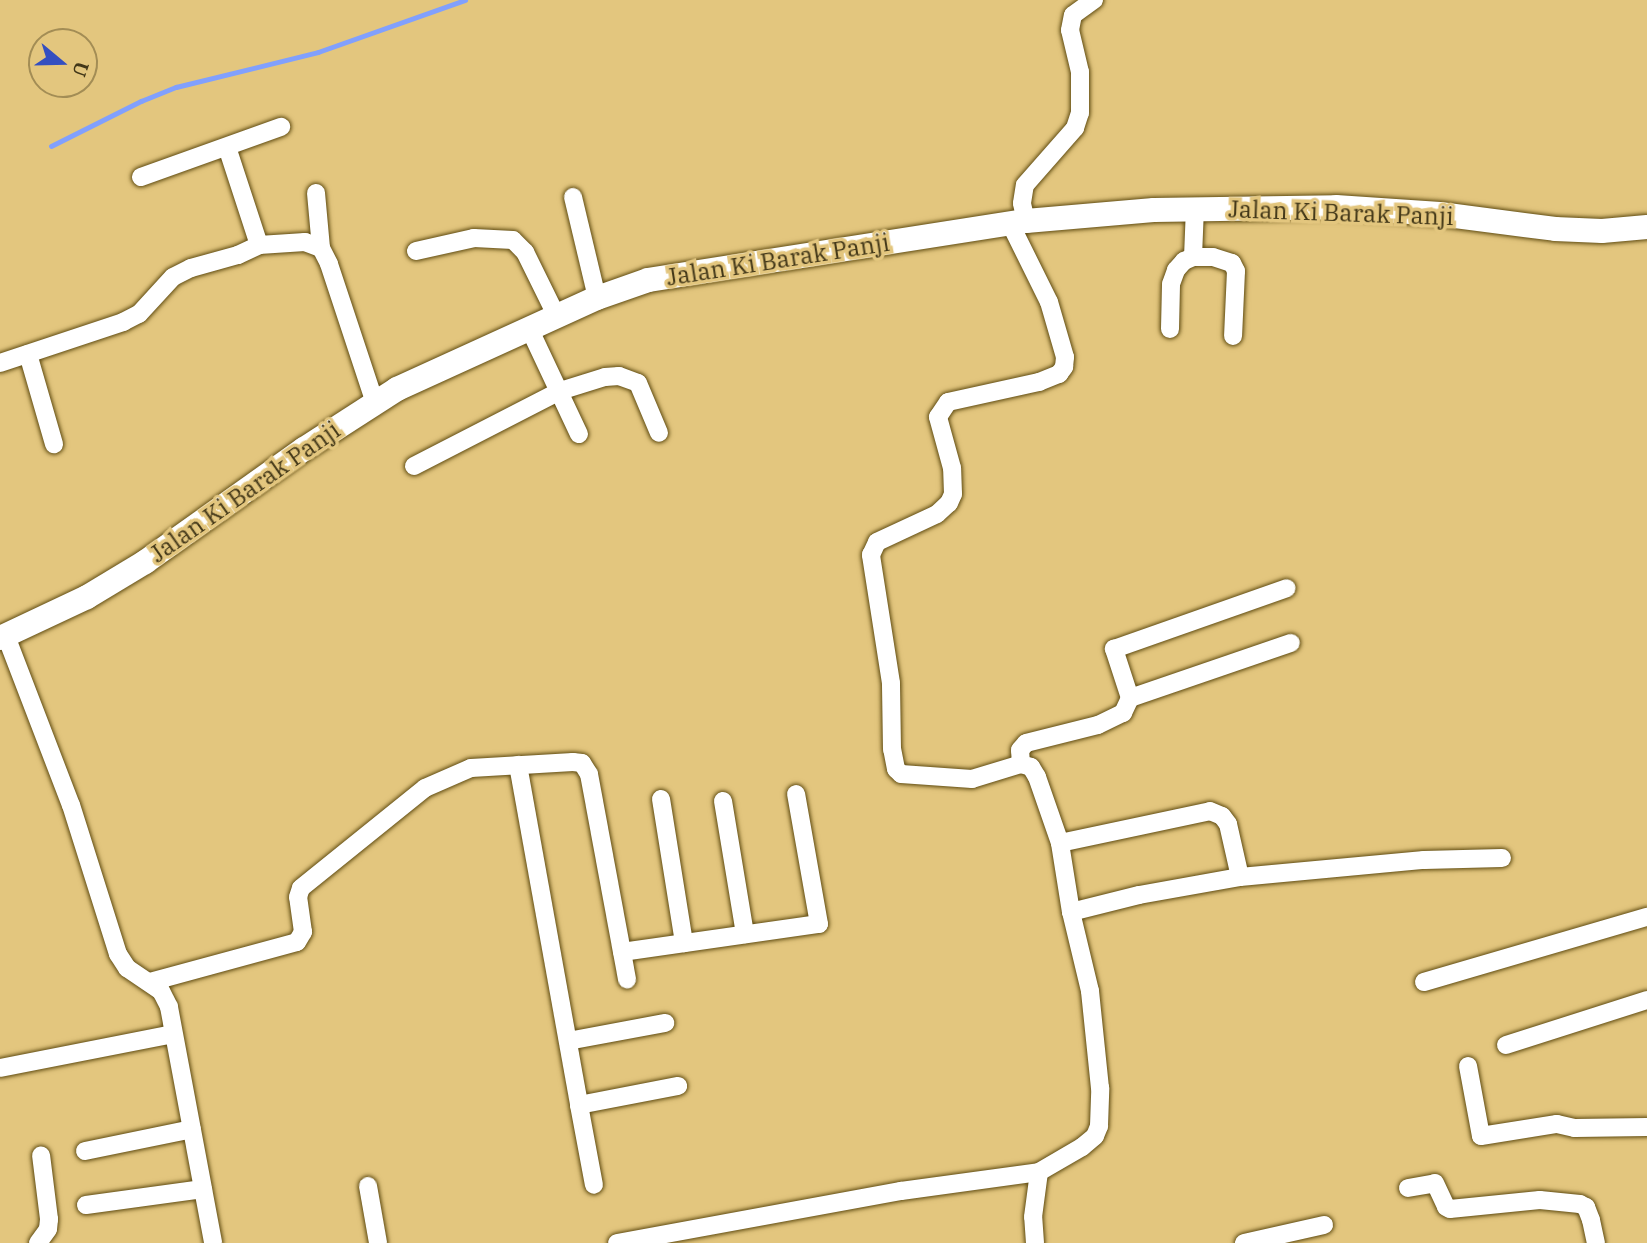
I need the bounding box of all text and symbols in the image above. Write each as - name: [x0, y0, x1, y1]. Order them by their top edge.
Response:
- north arrow: [28, 28, 98, 98]
- text: U: [67, 58, 95, 80]
- street label: Jalan Ki Barak Panji: [1228, 195, 1454, 231]
- street label: Jalan Ki Barak Panji: [664, 228, 892, 292]
- street label: Jalan Ki Barak Panji: [144, 415, 346, 569]

